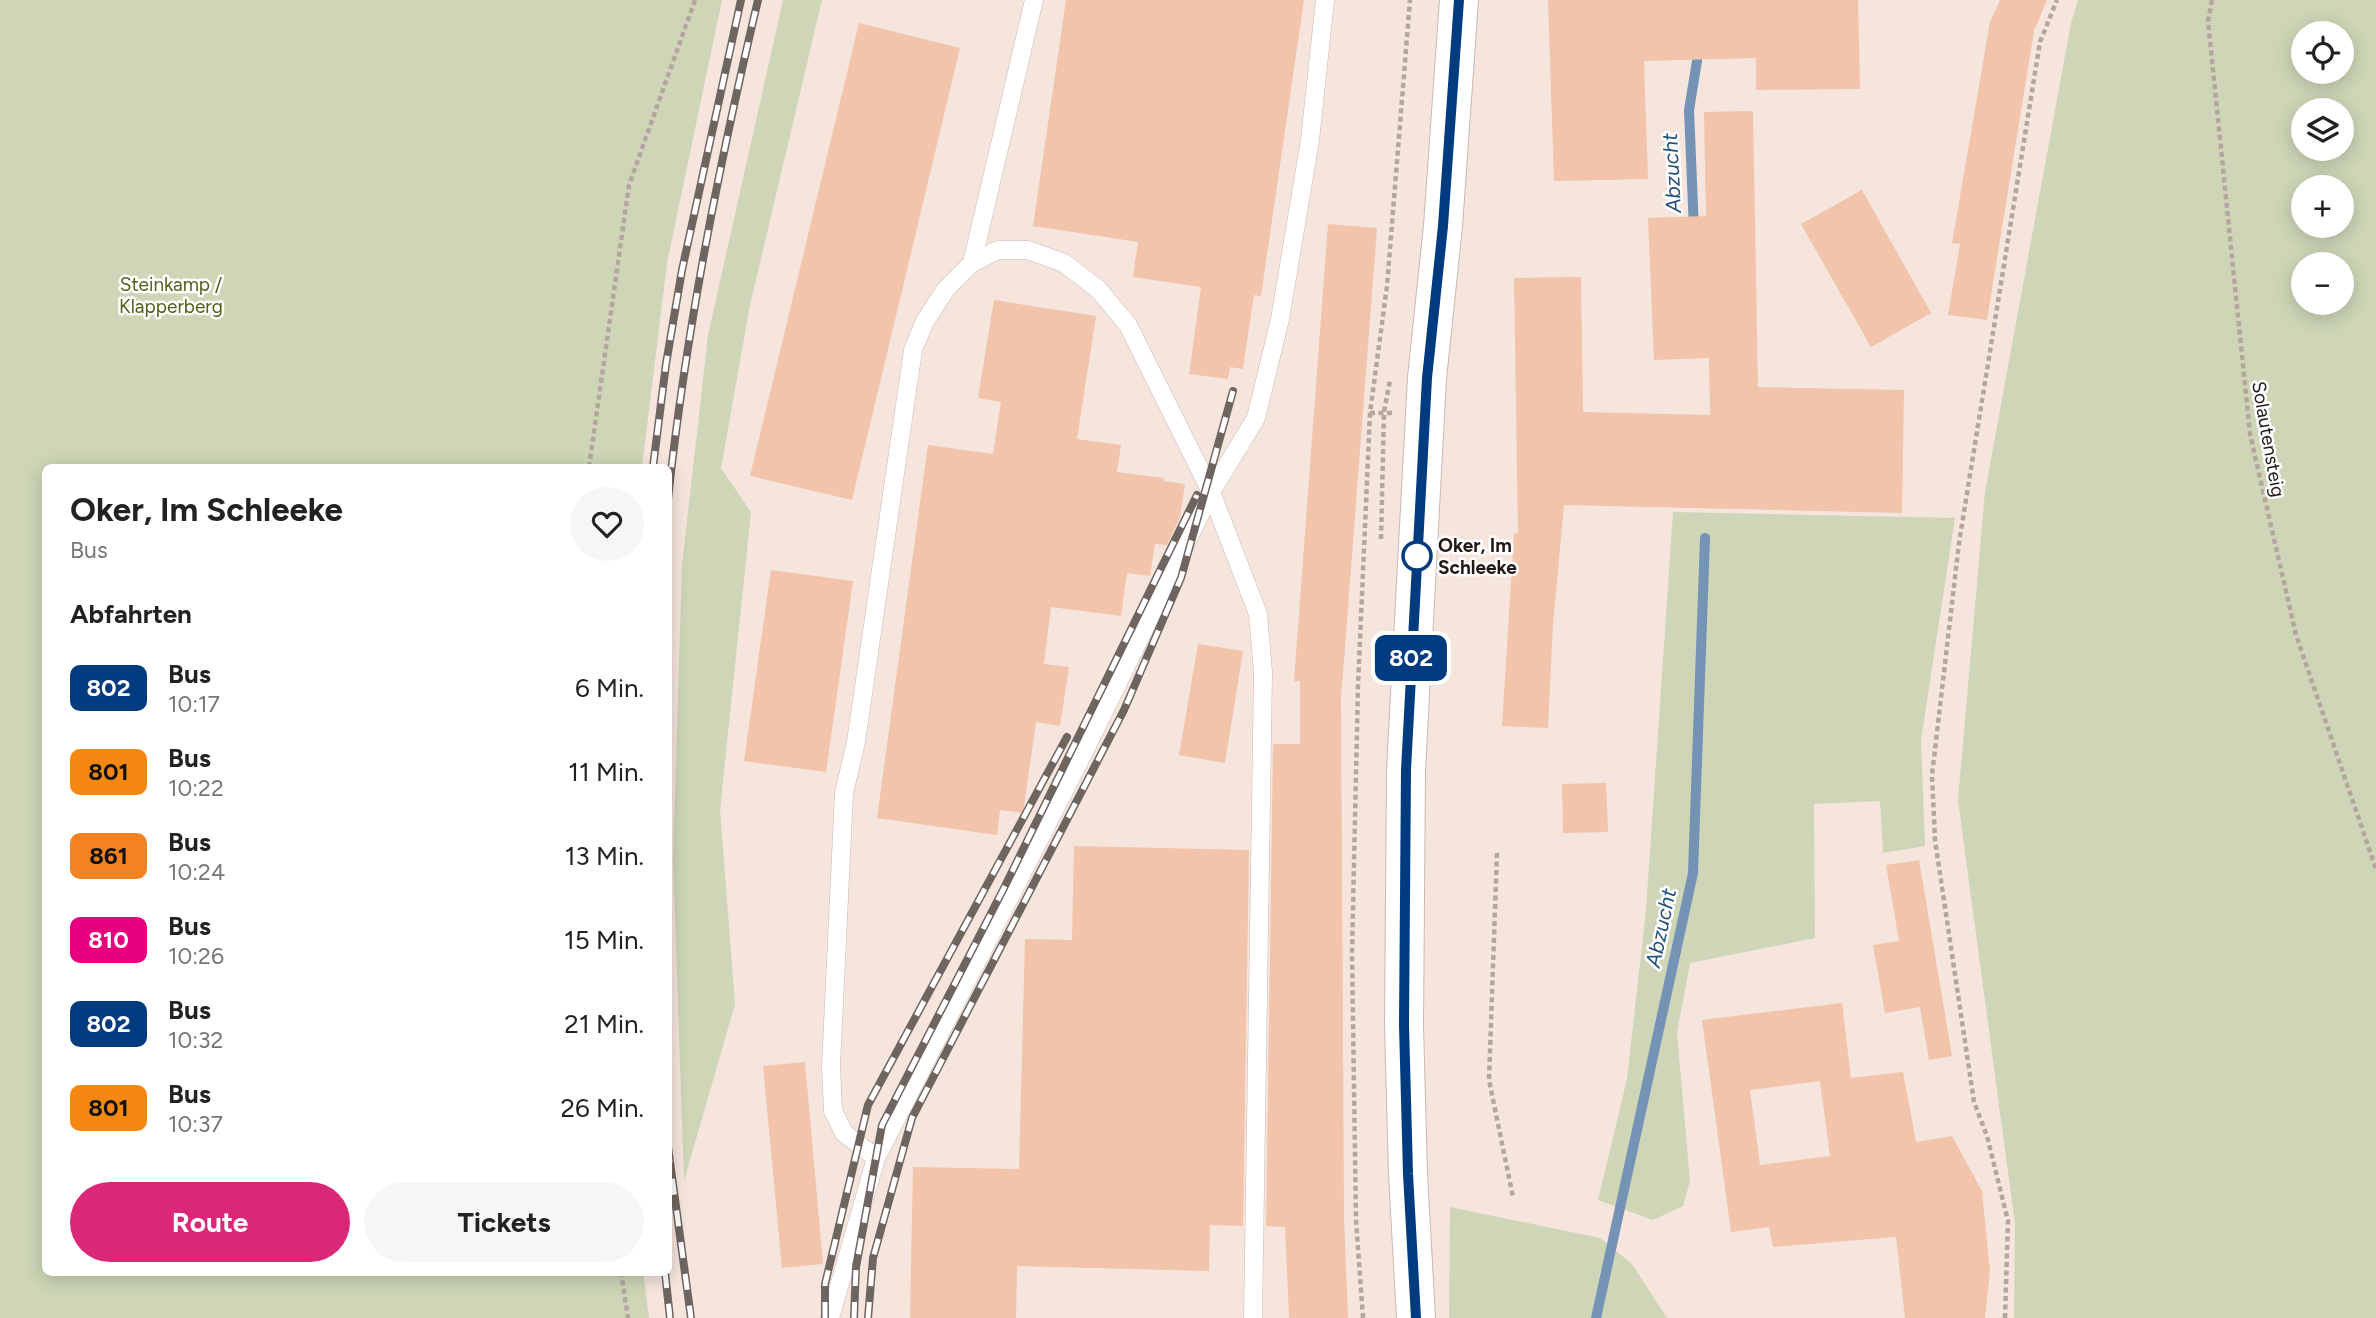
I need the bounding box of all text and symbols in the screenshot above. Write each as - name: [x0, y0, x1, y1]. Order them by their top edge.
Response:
- map controls: [2291, 21, 2354, 315]
- button: locate: [2291, 21, 2354, 84]
- button: layers: [2291, 98, 2354, 161]
- water label: Abzucht: [1657, 132, 1686, 215]
- button: +: [2291, 175, 2354, 238]
- button: −: [2291, 252, 2354, 315]
- park label: Steinkamp / Klapperberg: [119, 273, 223, 318]
- street label: Solautensteig: [2247, 379, 2290, 499]
- button: heart: [570, 487, 644, 561]
- text: Oker, Im Schleeke: [70, 490, 343, 529]
- place label: Oker, Im Schleeke: [1438, 534, 1517, 579]
- text: Bus: [70, 536, 108, 564]
- marker: Oker, Im Schleeke: [1402, 541, 1432, 571]
- text: Abfahrten: [70, 598, 192, 630]
- line badge: 802: [1371, 635, 1451, 681]
- text: 802: [1389, 643, 1433, 672]
- text: Bus: [168, 658, 211, 690]
- text: 6 Min.: [575, 672, 644, 704]
- text: 802: [86, 673, 131, 702]
- text: 10:17: [168, 690, 220, 718]
- text: Bus: [168, 742, 211, 774]
- text: 11 Min.: [568, 756, 644, 788]
- text: 801: [88, 757, 129, 786]
- text: 10:22: [168, 774, 224, 802]
- text: Bus: [168, 826, 211, 858]
- text: 13 Min.: [565, 840, 644, 872]
- text: 861: [89, 841, 128, 870]
- text: 10:24: [168, 858, 225, 886]
- water label: Abzucht: [1640, 885, 1681, 971]
- text: Bus: [168, 910, 211, 942]
- text: 15 Min.: [564, 924, 644, 956]
- text: 810: [88, 925, 129, 954]
- text: 10:26: [168, 942, 224, 970]
- text: Bus: [168, 994, 211, 1026]
- text: 21 Min.: [564, 1008, 644, 1040]
- text: 802: [86, 1009, 131, 1038]
- text: 10:32: [168, 1026, 223, 1054]
- text: Bus: [168, 1078, 211, 1110]
- text: 26 Min.: [560, 1092, 644, 1124]
- text: 801: [88, 1093, 129, 1122]
- text: 10:37: [168, 1110, 223, 1138]
- button: Route: [70, 1182, 350, 1262]
- button: Tickets: [364, 1182, 644, 1262]

